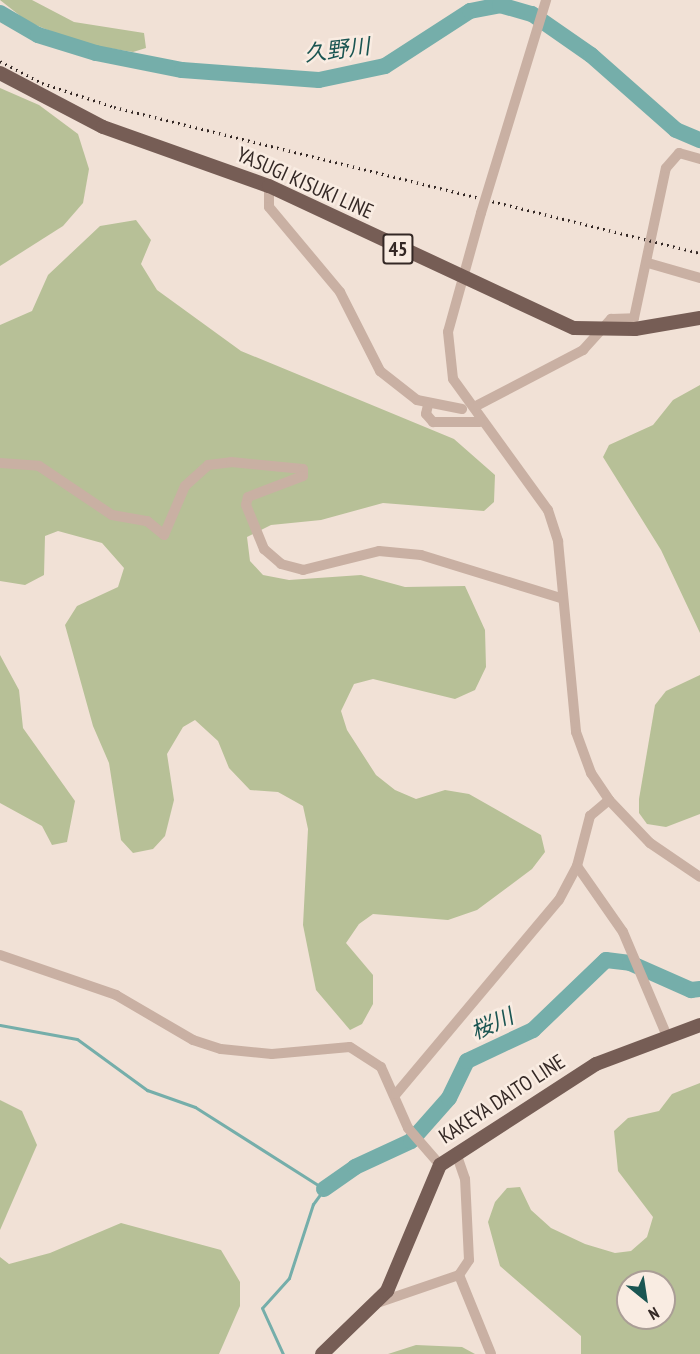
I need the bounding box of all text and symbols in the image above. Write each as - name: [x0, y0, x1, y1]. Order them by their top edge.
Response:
- water label: 久野川: [303, 33, 371, 67]
- street label: YASUGI KISUKI LINE: [233, 142, 377, 224]
- road number: 45: [382, 232, 414, 266]
- water label: 桜川: [467, 1003, 517, 1045]
- street label: KAKEYA DAITO LINE: [434, 1049, 570, 1149]
- north arrow: [616, 1270, 676, 1330]
- text: N: [645, 1303, 663, 1325]

